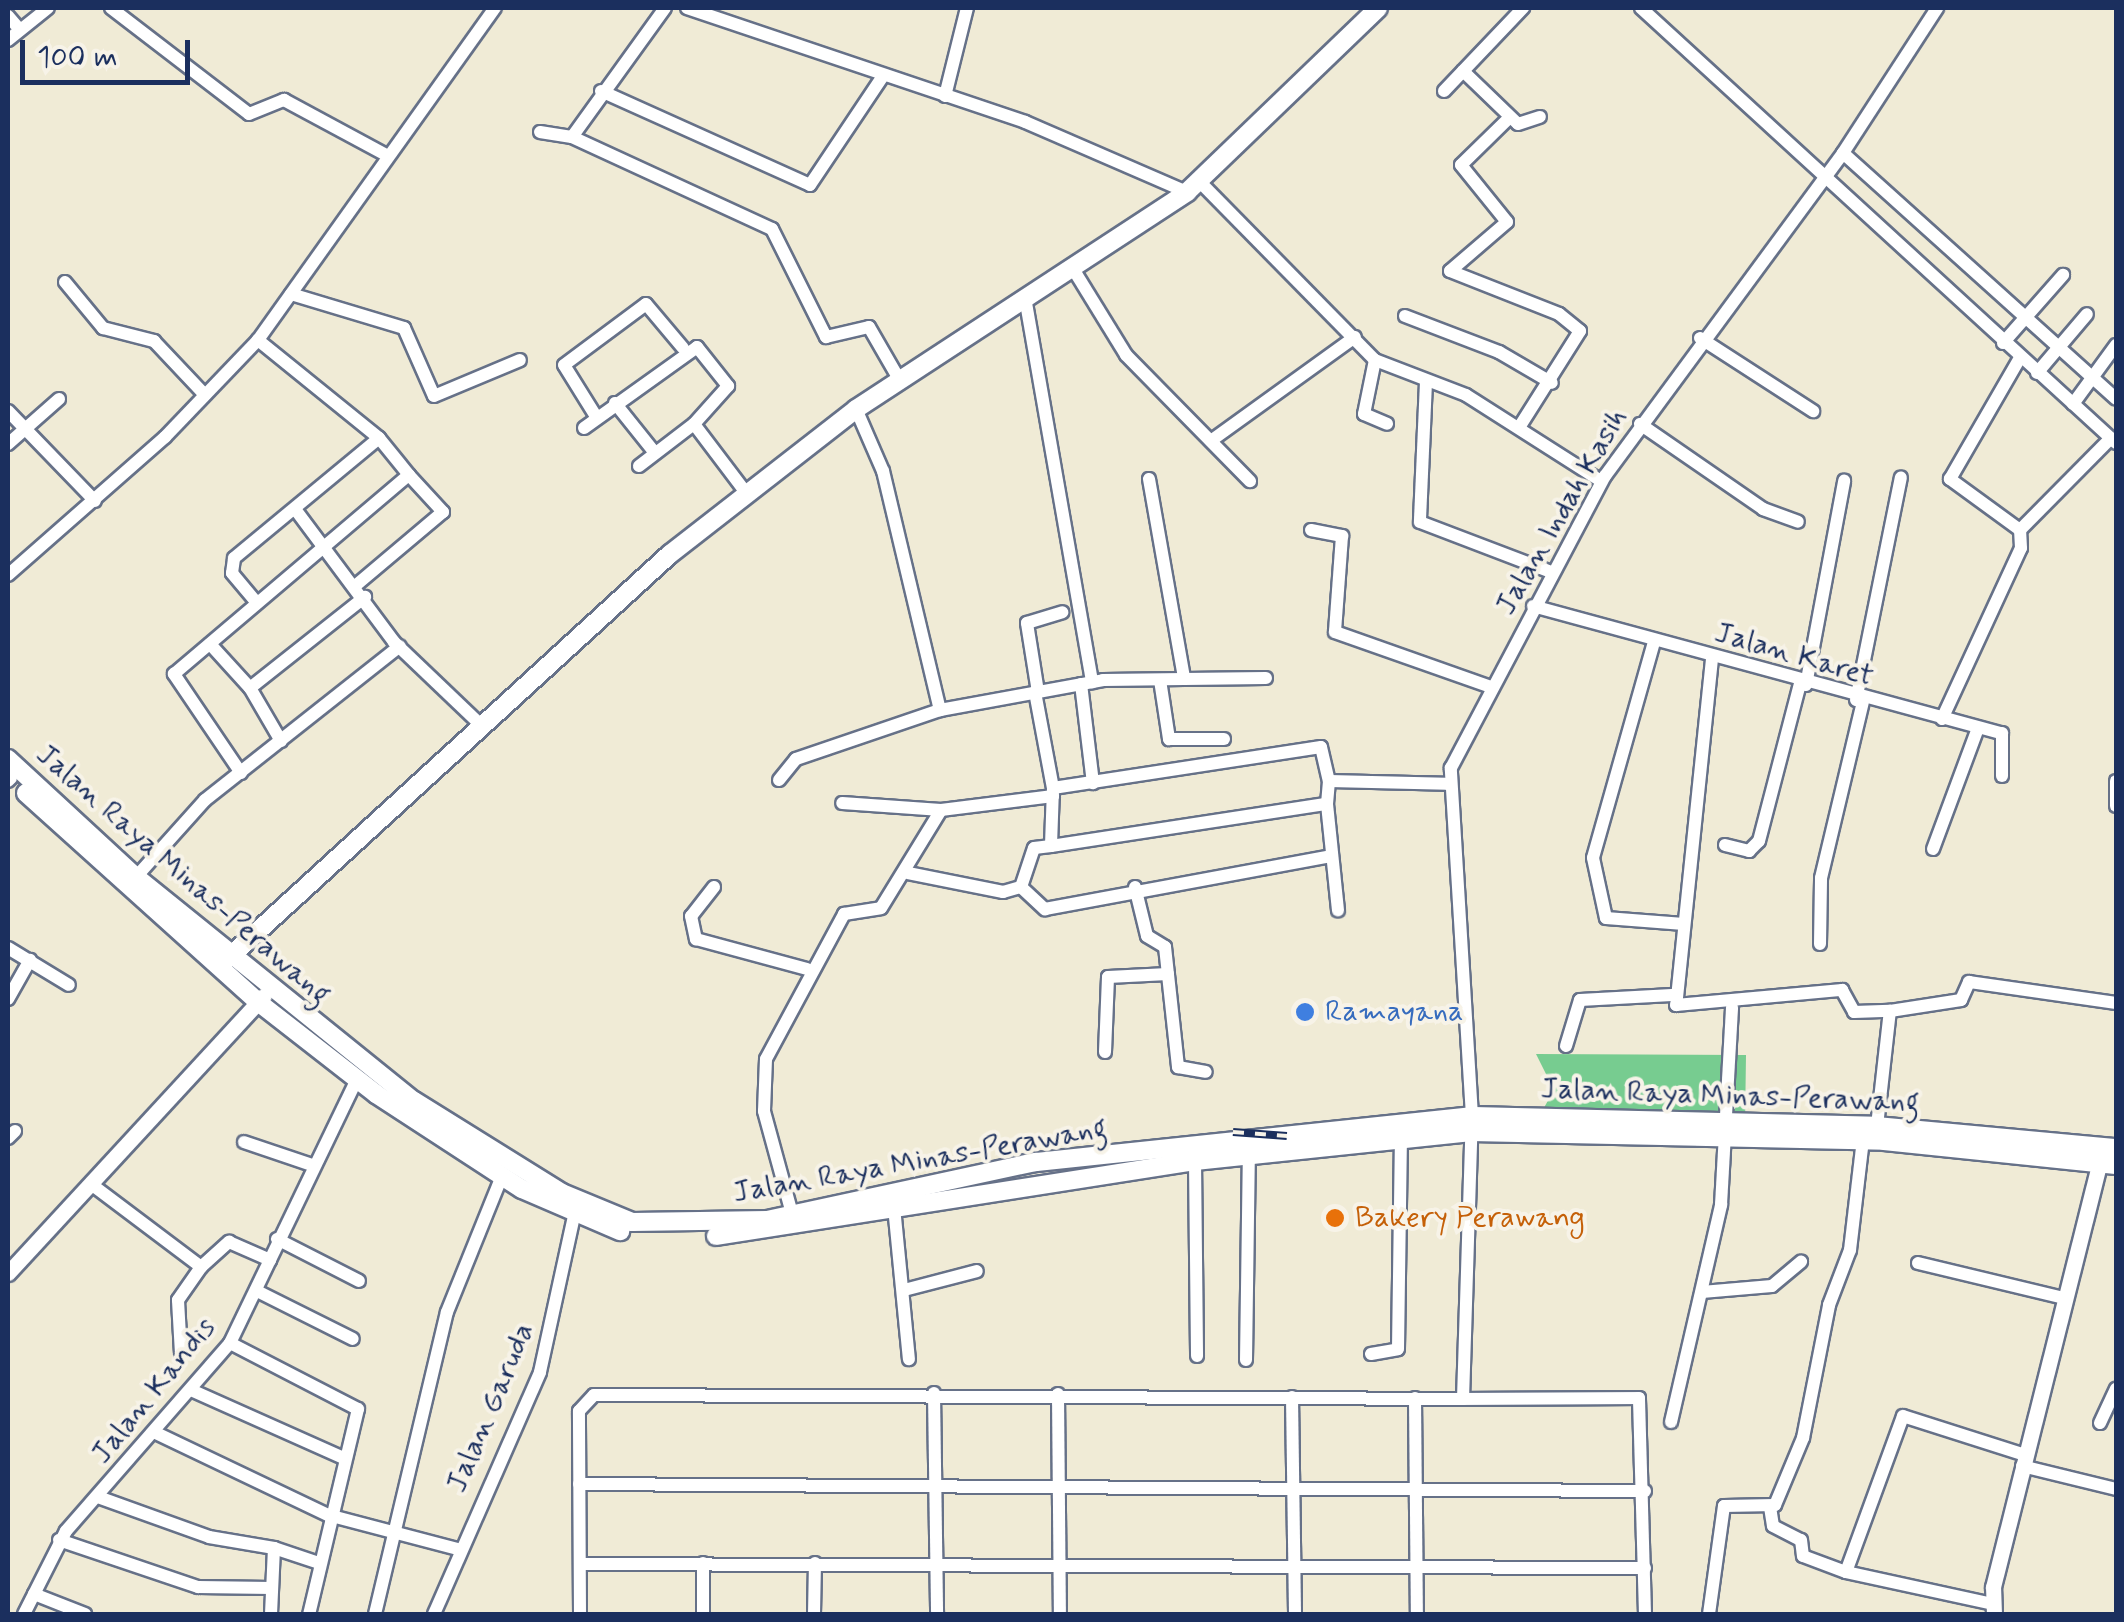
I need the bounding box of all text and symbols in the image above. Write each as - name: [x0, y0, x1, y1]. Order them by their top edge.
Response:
- scale bar: [25, 20, 195, 82]
- text: 100 m: [37, 38, 118, 77]
- street label: Jalan Indah Kasih: [1487, 399, 1637, 625]
- street label: Jalan Karet: [1711, 615, 1877, 695]
- street label: Jalan Raya Minas-Perawang: [30, 739, 336, 1011]
- place label: Ramayana: [1325, 994, 1463, 1030]
- marker: Ramayana: [1294, 1001, 1316, 1023]
- street label: Jalan Raya Minas-Perawang: [1543, 1071, 1917, 1121]
- street label: Jalan Raya Minas-Perawang: [733, 1111, 1107, 1211]
- place label: Bakery Perawang: [1355, 1200, 1583, 1236]
- marker: Bakery Perawang: [1324, 1207, 1346, 1229]
- street label: Jalan Kandis: [85, 1311, 223, 1471]
- street label: Jalan Garuda: [440, 1320, 542, 1496]

